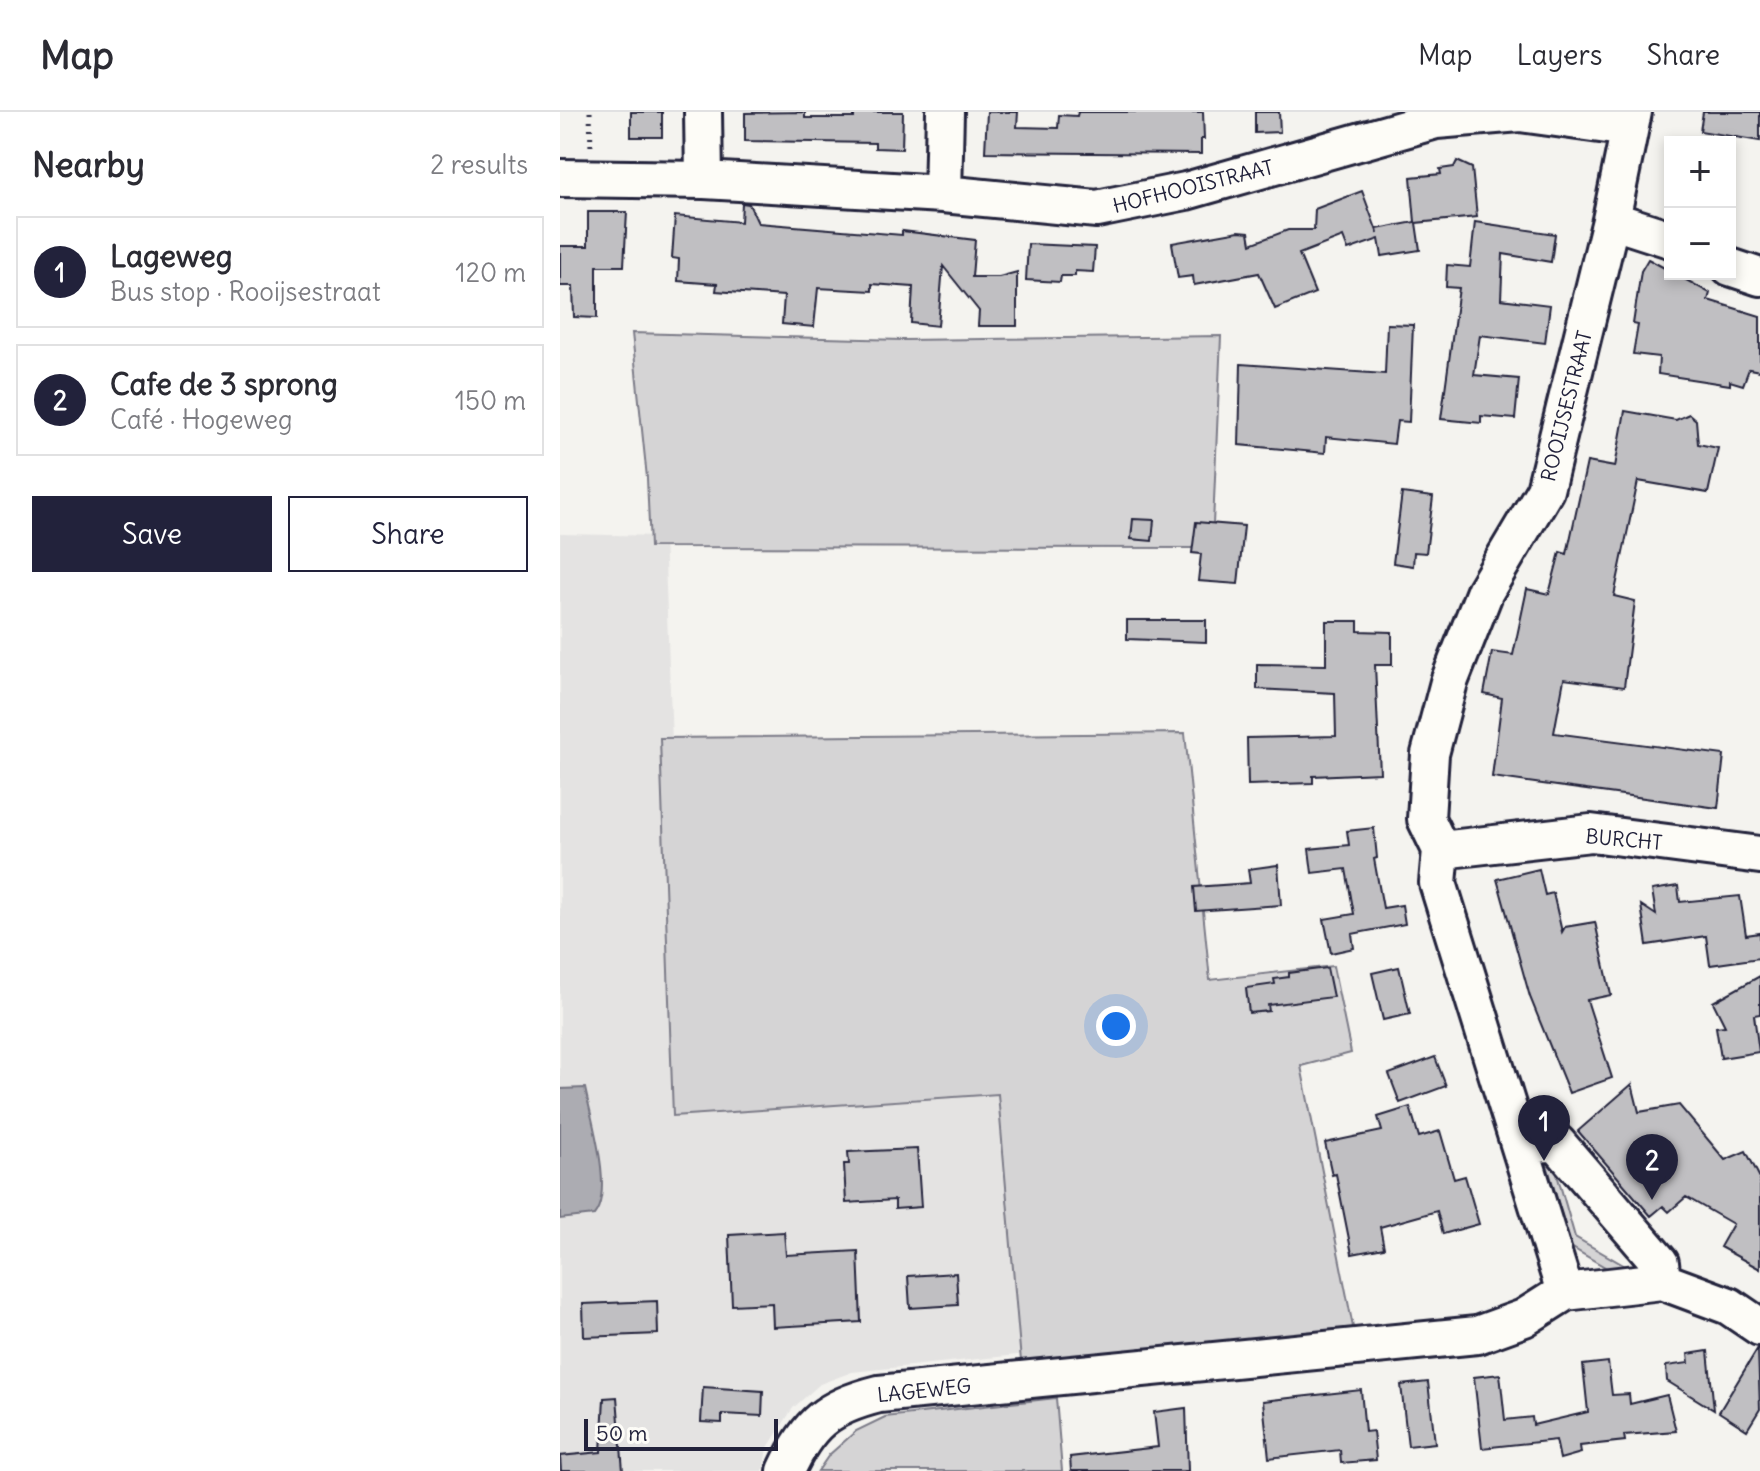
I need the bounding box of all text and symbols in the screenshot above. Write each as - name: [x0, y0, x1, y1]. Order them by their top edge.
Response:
- text: Map: [40, 32, 114, 79]
- text: Map: [1418, 37, 1473, 73]
- text: Layers: [1517, 37, 1603, 73]
- text: Share: [1647, 37, 1720, 73]
- map controls: [1664, 136, 1736, 280]
- button: +: [1664, 136, 1736, 208]
- text: Nearby: [32, 143, 145, 186]
- text: 2 results: [430, 148, 528, 181]
- street label: HOFHOOISTRAAT: [1110, 154, 1276, 218]
- button: −: [1664, 208, 1736, 280]
- text: Lageweg: [110, 237, 233, 275]
- text: 1: [55, 256, 65, 289]
- text: 120 m: [455, 256, 526, 289]
- text: Bus stop · Rooijsestraat: [110, 275, 381, 308]
- street label: ROOIJSESTRAAT: [1535, 328, 1597, 484]
- text: Cafe de 3 sprong: [110, 365, 338, 403]
- text: 2: [53, 384, 67, 417]
- text: 150 m: [455, 384, 526, 417]
- text: Café · Hogeweg: [110, 403, 293, 436]
- button: Save: [32, 496, 272, 572]
- button: Share: [288, 496, 528, 572]
- street label: BURCHT: [1584, 823, 1664, 855]
- your location: [1096, 1006, 1136, 1046]
- pin: 1: [1518, 1095, 1570, 1161]
- pin: 2: [1626, 1134, 1678, 1200]
- street label: LAGEWEG: [876, 1373, 972, 1407]
- scale bar: [584, 1415, 778, 1451]
- text: 50 m: [596, 1419, 648, 1447]

